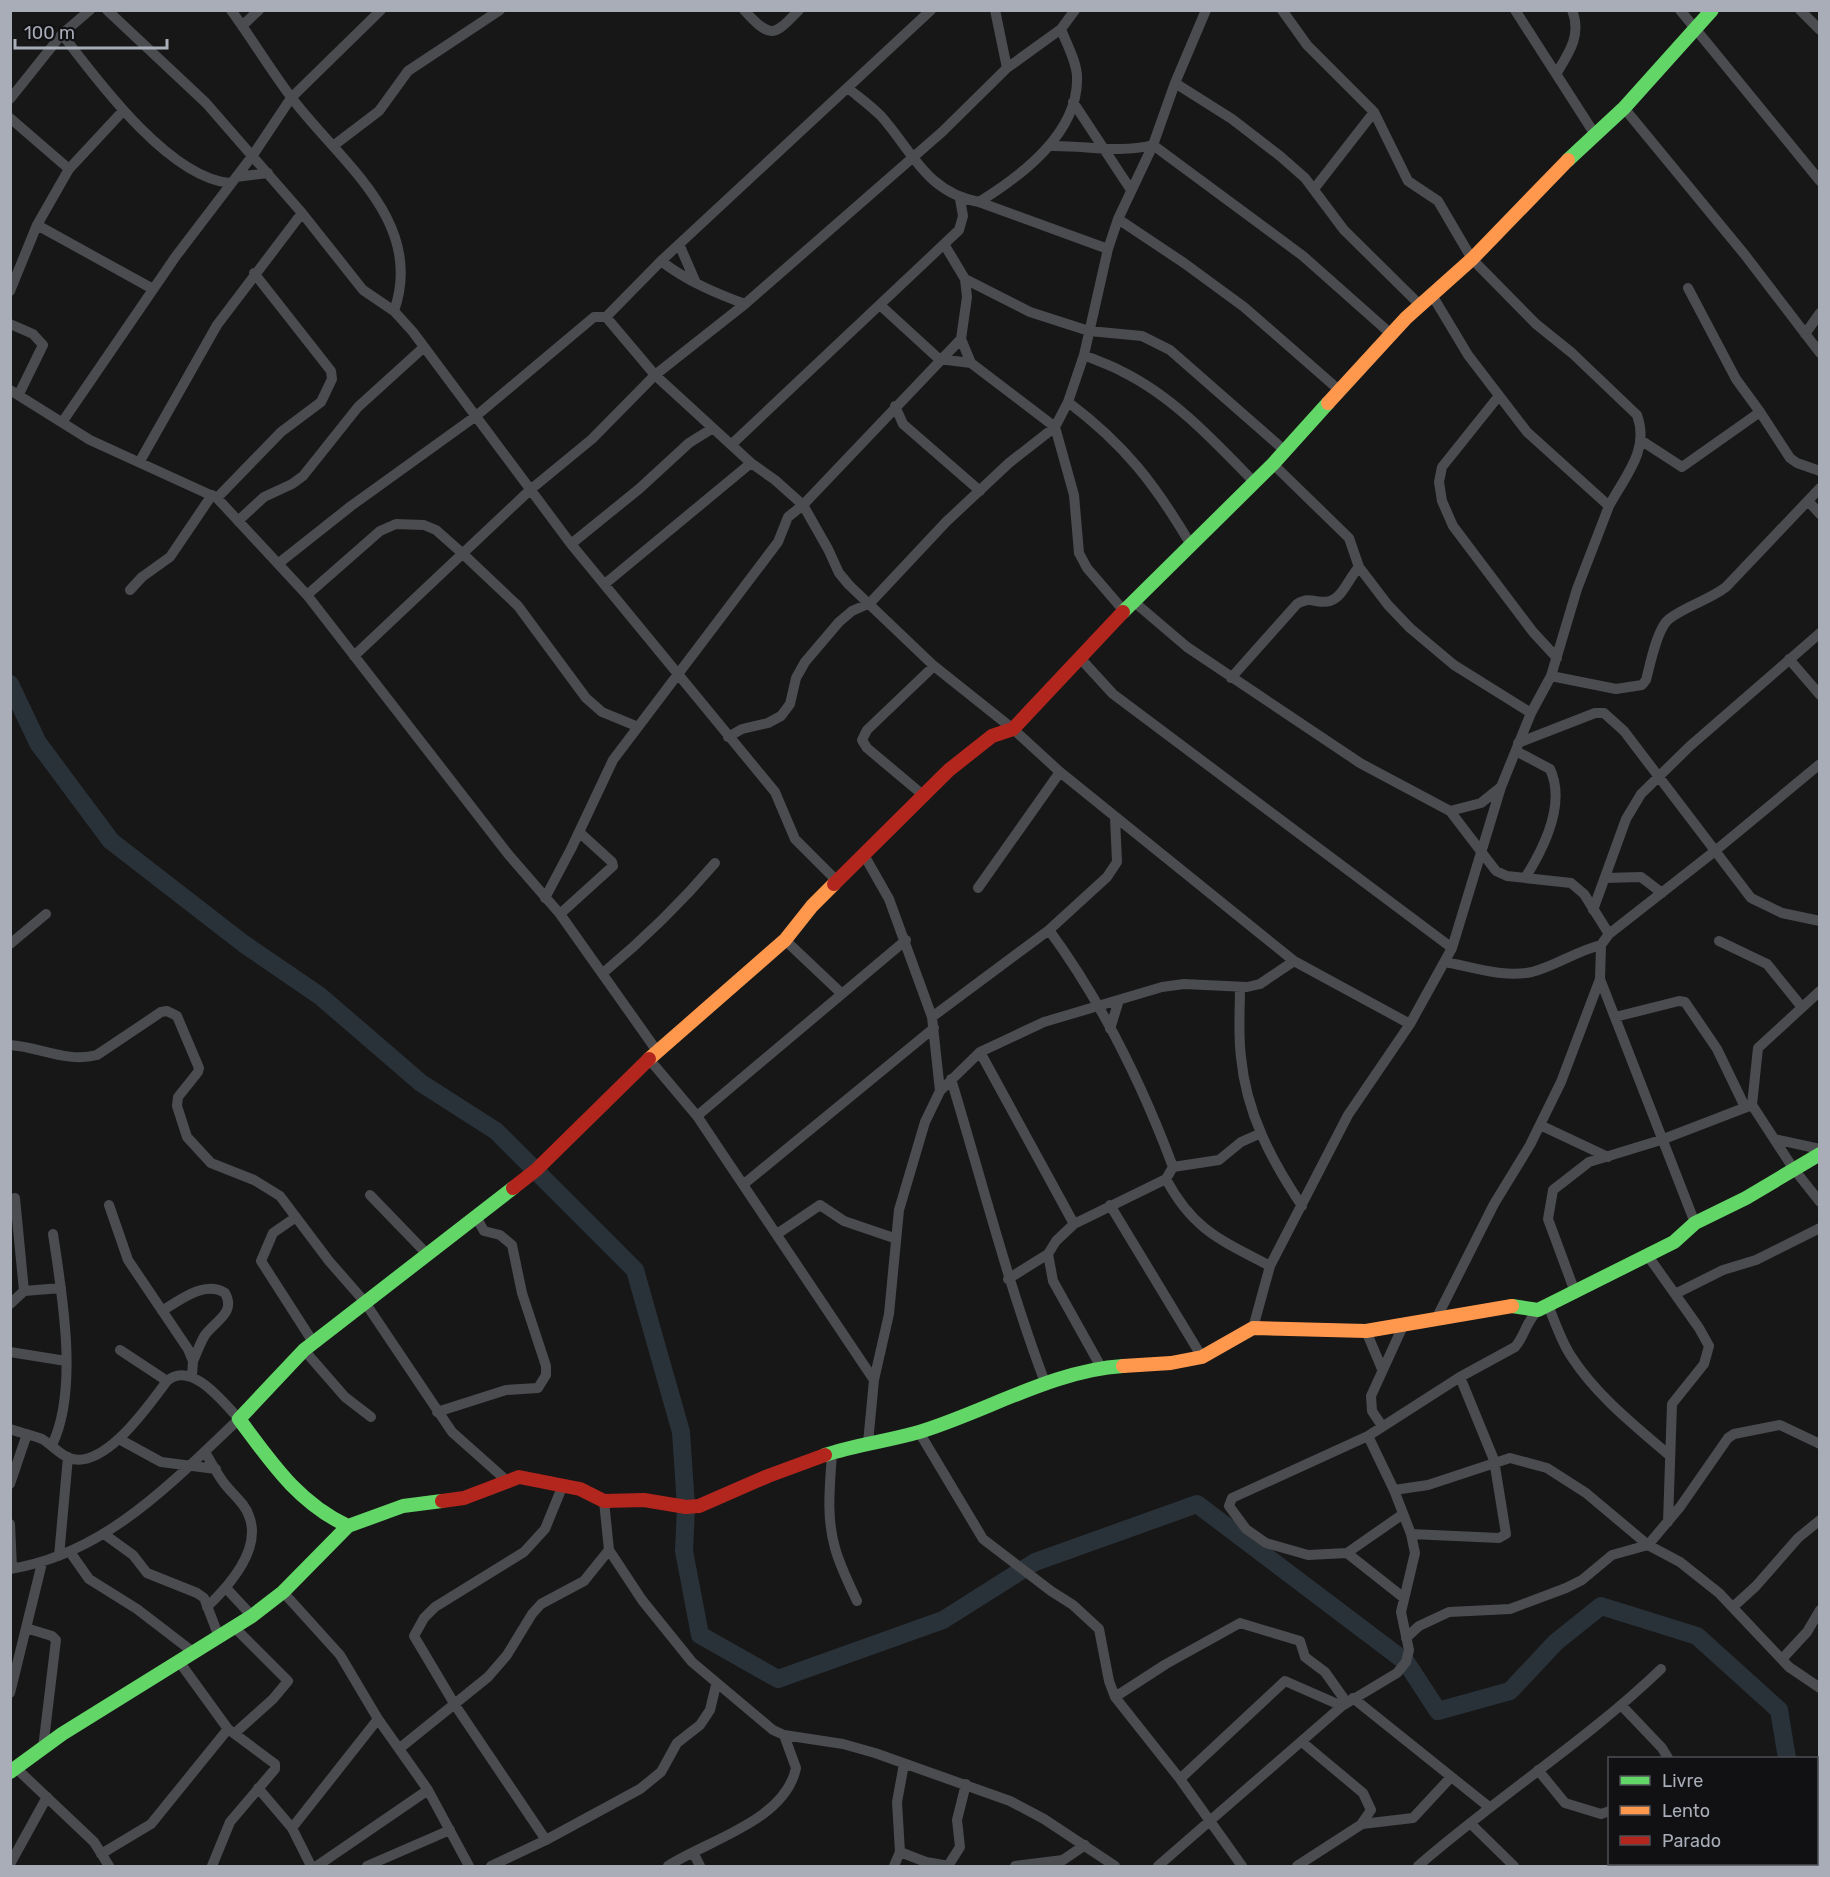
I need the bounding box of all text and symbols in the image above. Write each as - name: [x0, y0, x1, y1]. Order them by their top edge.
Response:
- scale bar: [15, 12, 166, 50]
- text: 100 m: [24, 22, 75, 44]
- legend: [1608, 1757, 1818, 1865]
- text: Livre: [1662, 1770, 1703, 1792]
- text: Lento: [1662, 1800, 1710, 1822]
- text: Parado: [1662, 1830, 1721, 1852]

